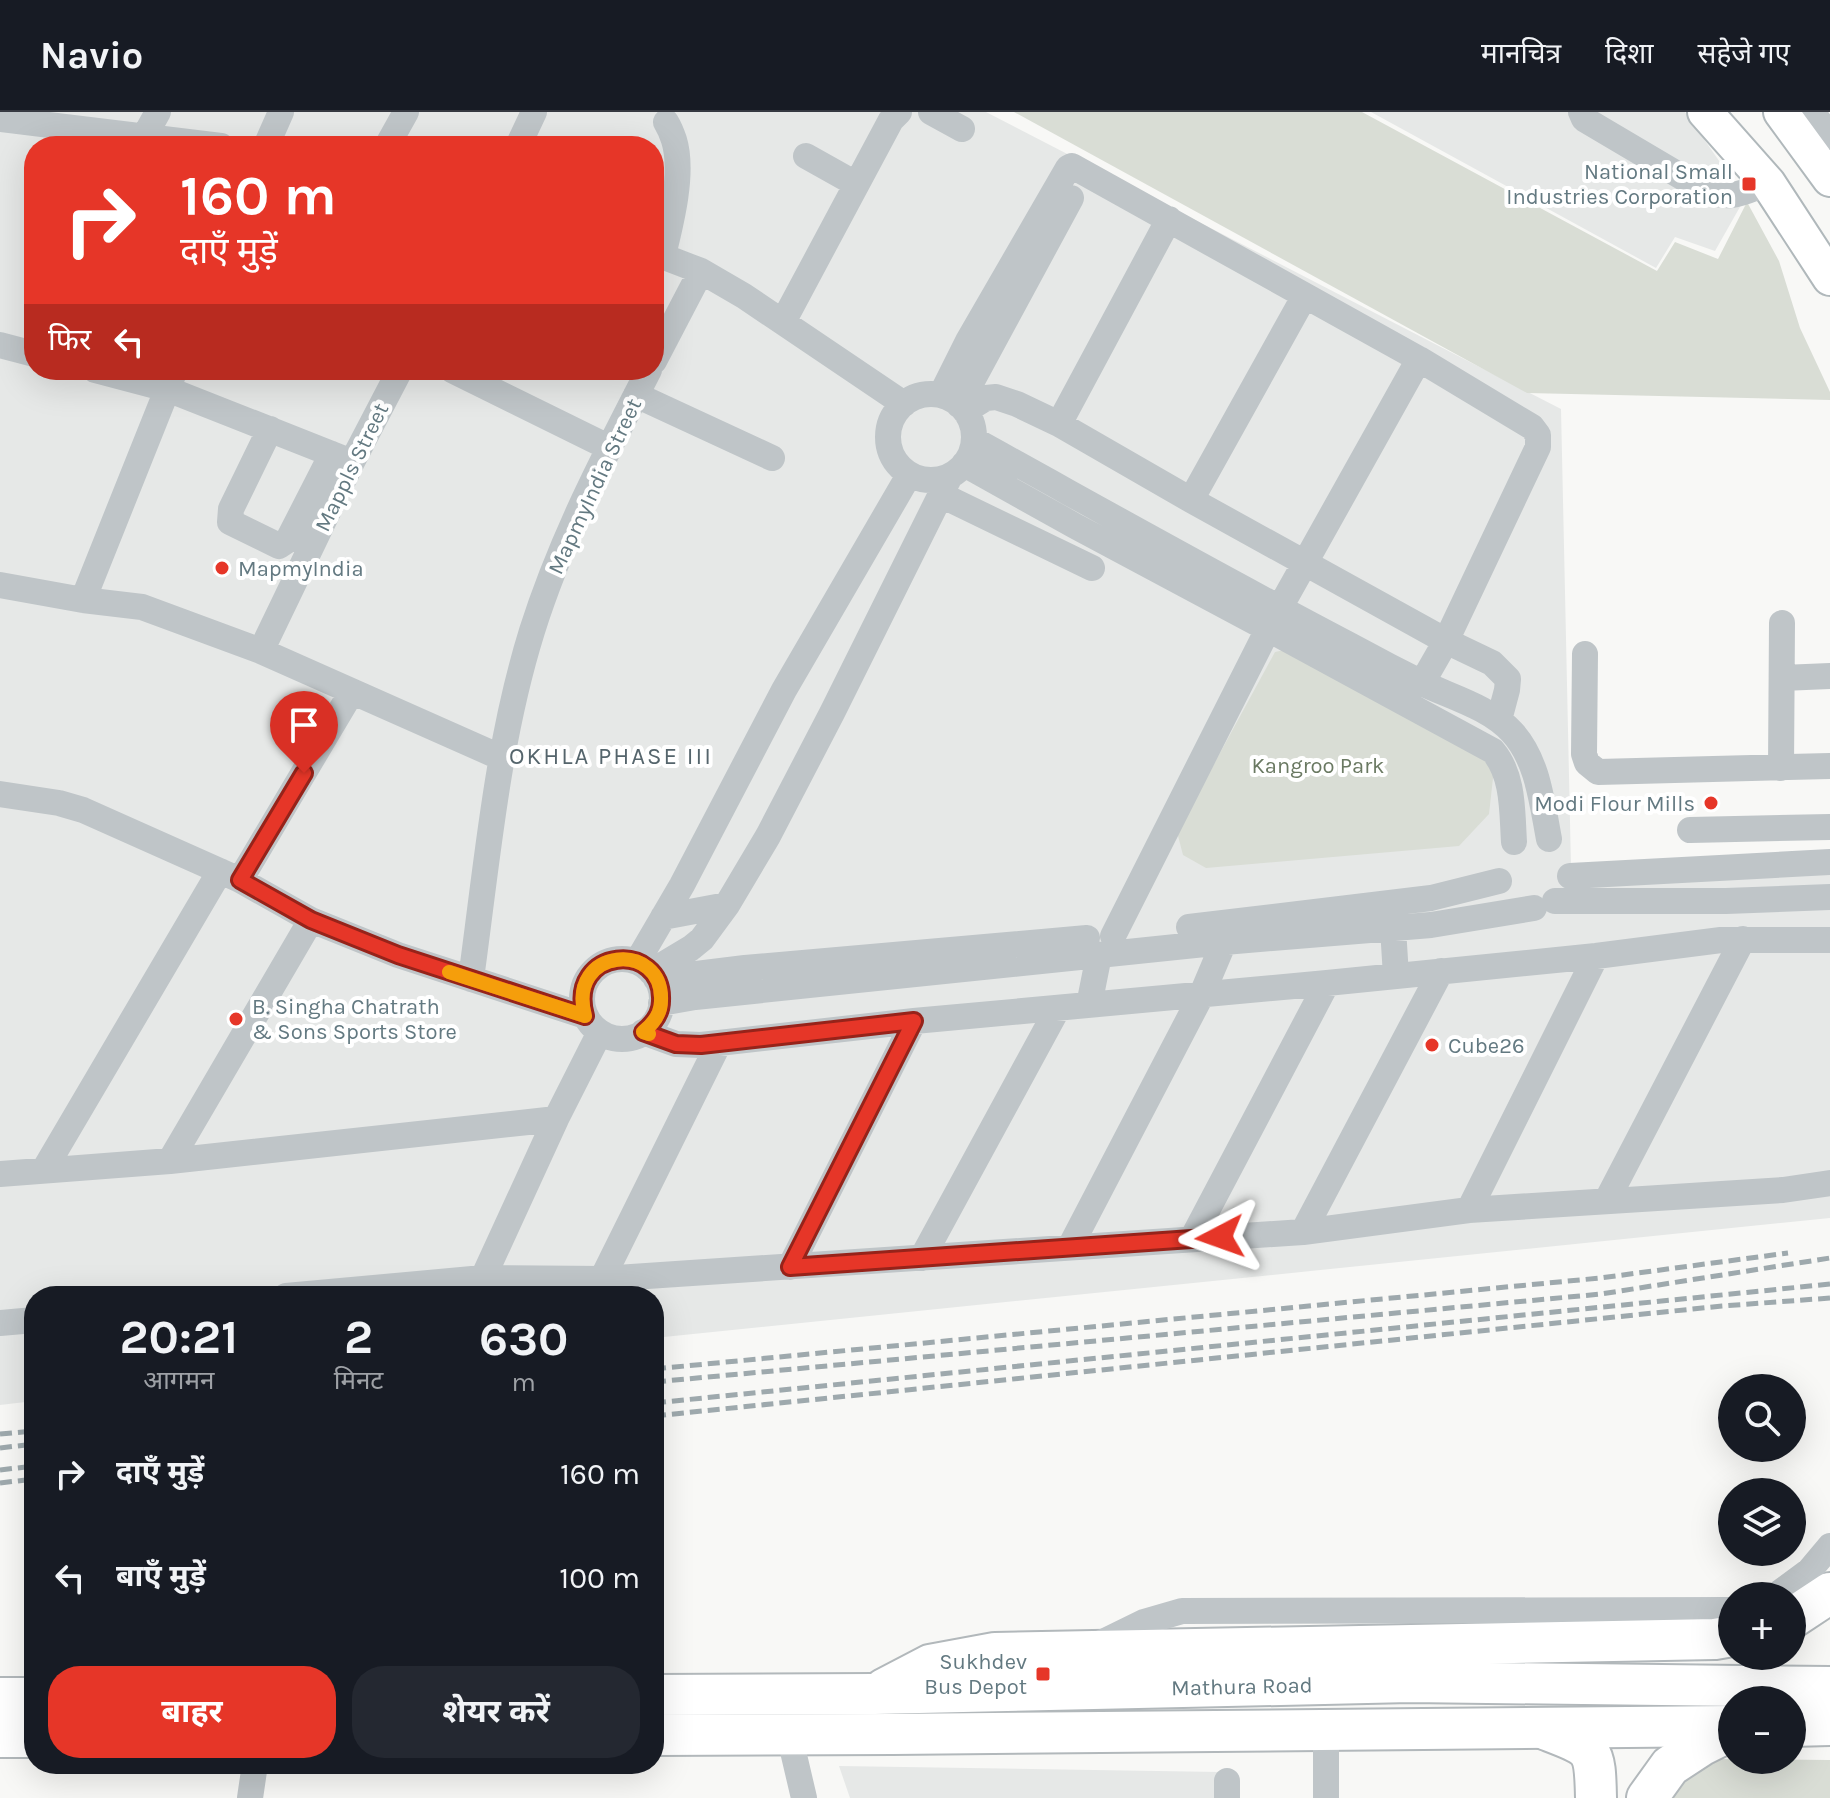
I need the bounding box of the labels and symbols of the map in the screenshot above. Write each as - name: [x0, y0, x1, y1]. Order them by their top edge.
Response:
- place label: National Small Industries Corporation: [1506, 159, 1733, 210]
- marker: National Small Industries Corporation: [1740, 175, 1758, 193]
- street label: MapmyIndia Street: [543, 394, 647, 579]
- street label: Mappls Street: [310, 399, 394, 536]
- place label: MapmyIndia: [238, 556, 364, 582]
- marker: MapmyIndia: [213, 559, 231, 577]
- pin: [270, 691, 338, 773]
- district label: OKHLA PHASE III: [509, 742, 713, 770]
- park label: Kangroo Park: [1251, 753, 1385, 779]
- place label: Modi Flour Mills: [1534, 791, 1695, 817]
- marker: Modi Flour Mills: [1702, 794, 1720, 812]
- place label: B. Singha Chatrath & Sons Sports Store: [252, 994, 457, 1045]
- marker: B. Singha Chatrath & Sons Sports Store: [227, 1010, 245, 1028]
- place label: Cube26: [1448, 1033, 1524, 1059]
- marker: Cube26: [1423, 1036, 1441, 1054]
- position arrow: [1178, 1195, 1262, 1279]
- place label: Sukhdev Bus Depot: [924, 1649, 1027, 1700]
- marker: Sukhdev Bus Depot: [1034, 1665, 1052, 1683]
- street label: Mathura Road: [1171, 1672, 1313, 1701]

